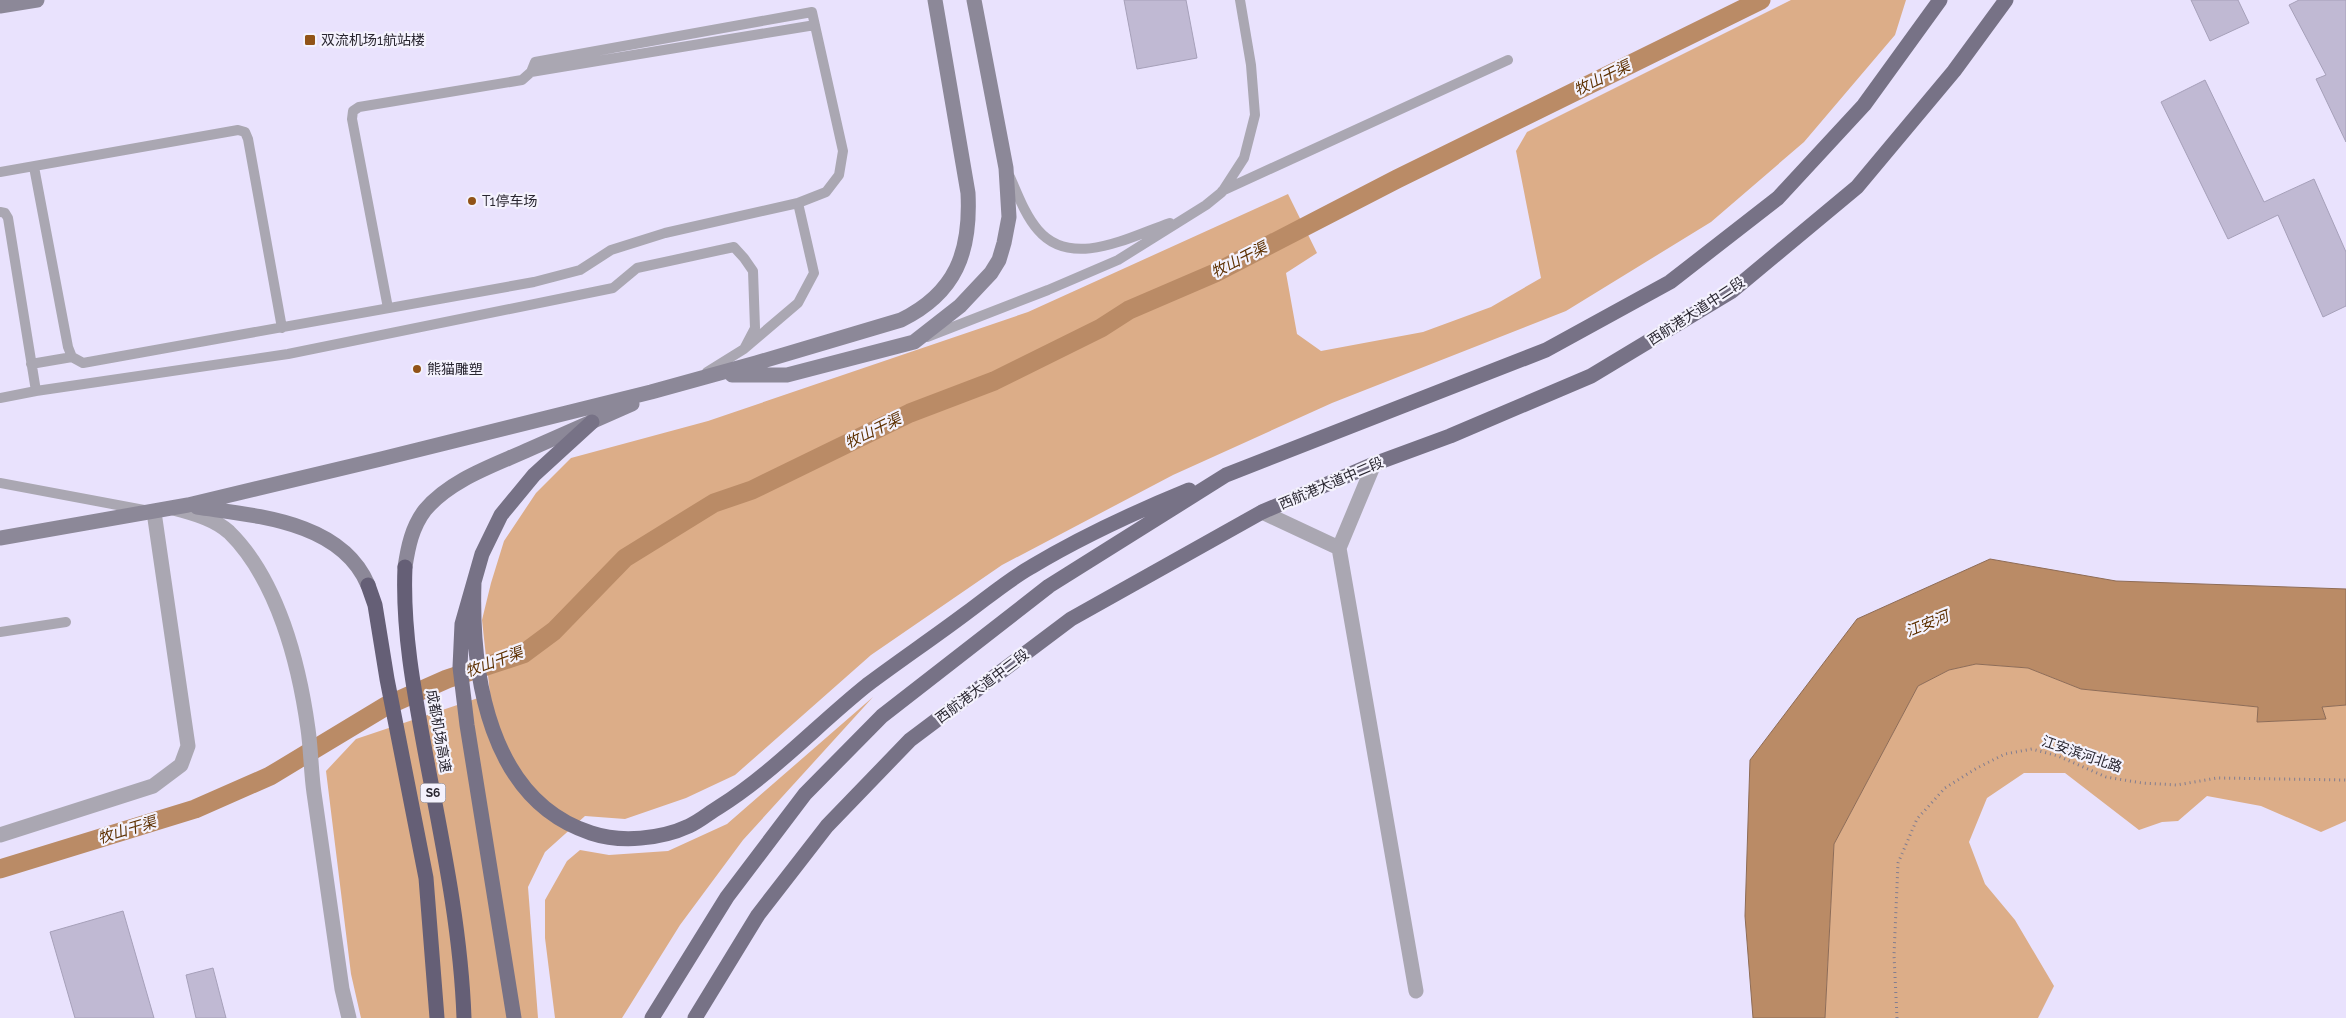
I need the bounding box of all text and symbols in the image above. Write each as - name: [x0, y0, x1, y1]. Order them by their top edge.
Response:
- place label: 双流机场1航站楼: [321, 32, 425, 48]
- marker: 双流机场1航站楼: [303, 33, 317, 47]
- water label: 牧山干渠: [1571, 56, 1635, 99]
- place label: T1停车场: [482, 193, 538, 209]
- marker: T1停车场: [466, 195, 478, 207]
- water label: 牧山干渠: [1208, 237, 1272, 282]
- street label: 西航港大道中二段: [1645, 274, 1747, 348]
- place label: 熊猫雕塑: [427, 361, 483, 377]
- marker: 熊猫雕塑: [411, 363, 423, 375]
- water label: 牧山干渠: [842, 409, 906, 452]
- street label: 西航港大道中二段: [1276, 454, 1386, 512]
- water label: 江安河: [1903, 606, 1954, 641]
- water label: 牧山干渠: [463, 643, 527, 681]
- street label: 西航港大道中二段: [932, 646, 1032, 726]
- street label: 成都机场高速: [424, 688, 454, 774]
- street label: 江安滨河北路: [2040, 733, 2124, 775]
- road number: S6: [420, 784, 446, 802]
- water label: 牧山干渠: [96, 812, 160, 847]

